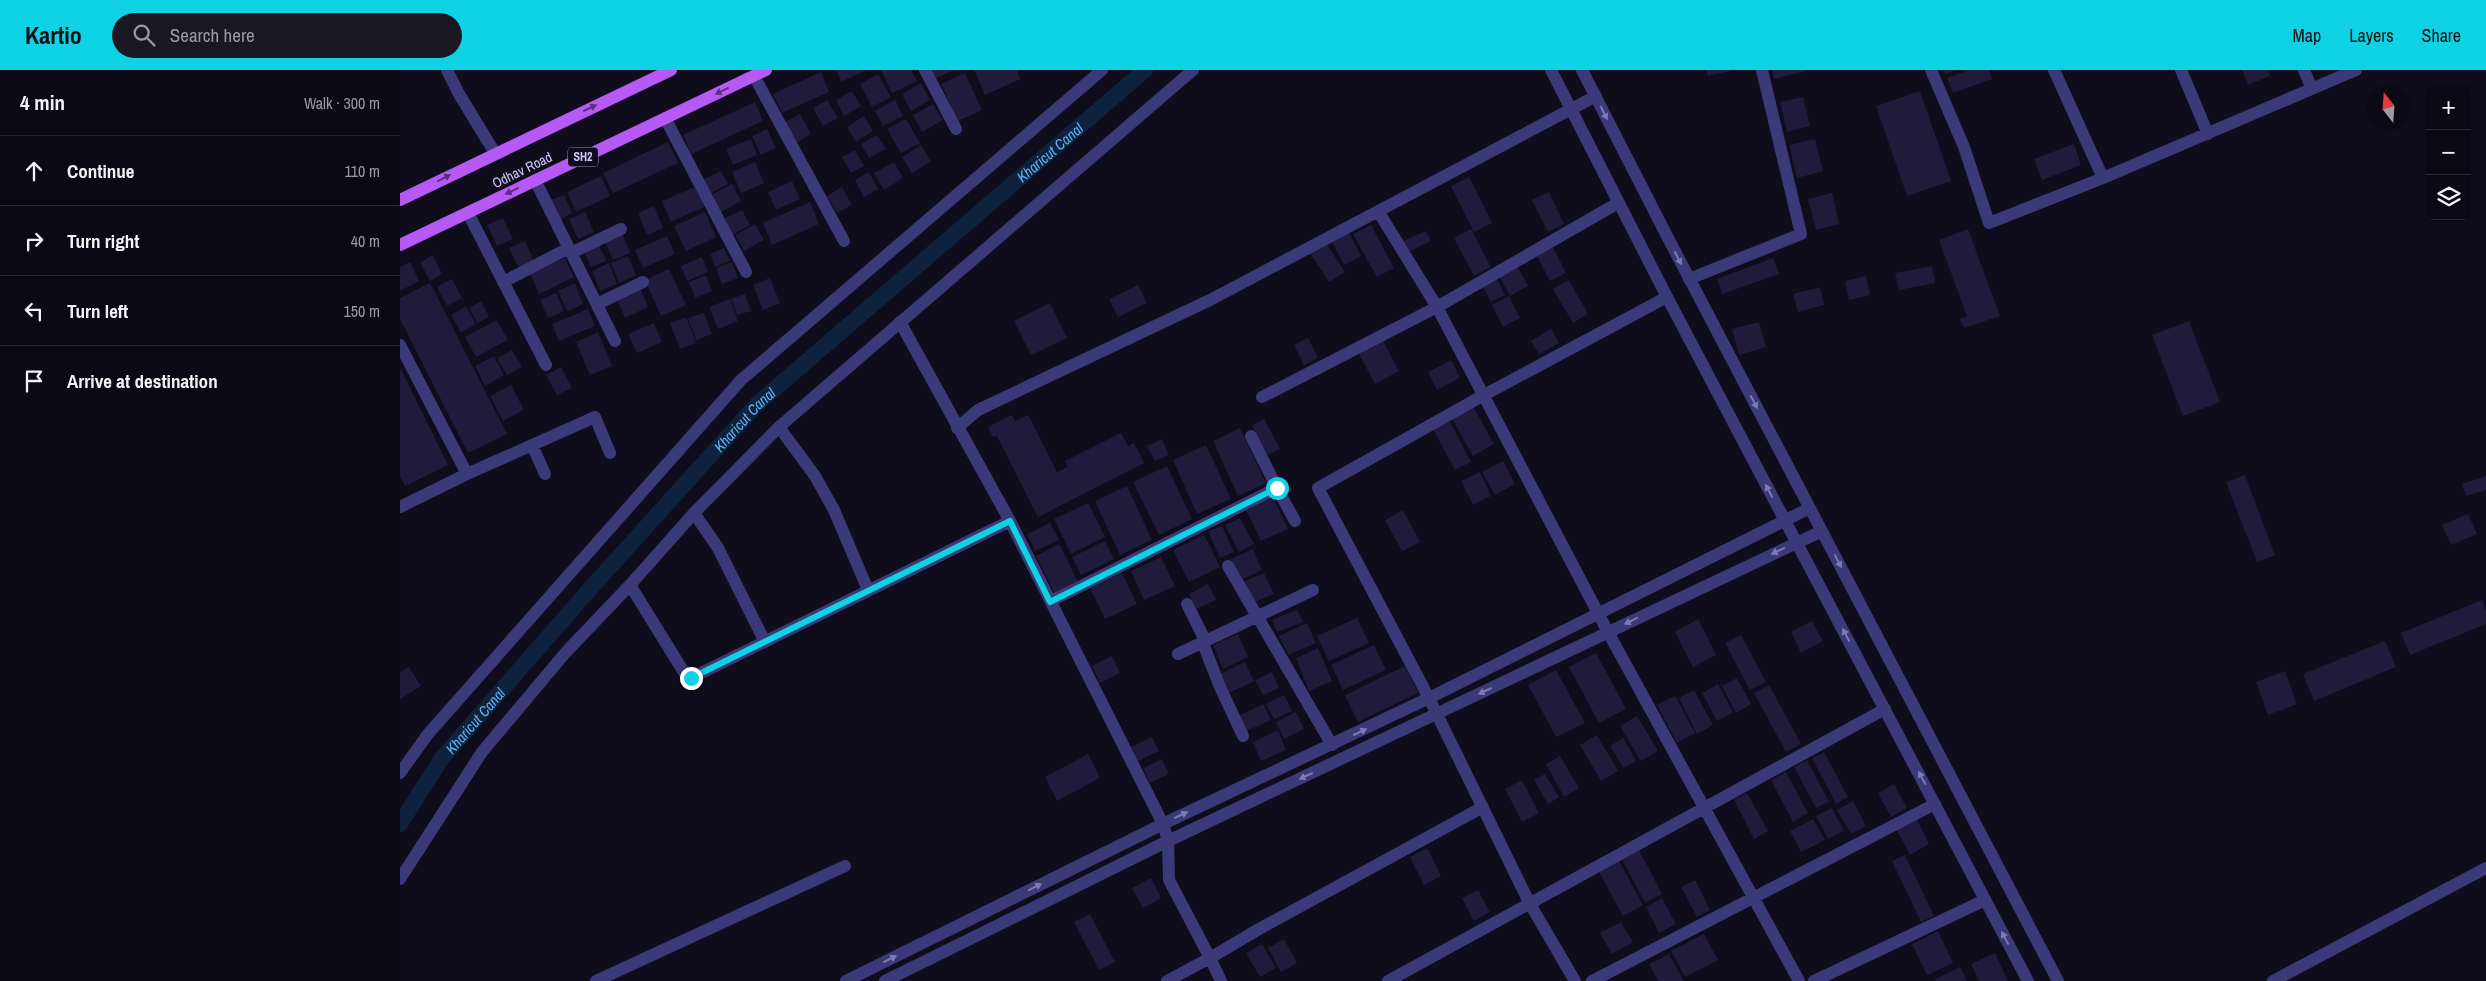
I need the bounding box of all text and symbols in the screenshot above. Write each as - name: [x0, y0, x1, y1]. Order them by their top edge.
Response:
- search box: [112, 13, 462, 58]
- text: Kartio: [25, 19, 82, 51]
- icon: search: [130, 21, 158, 49]
- text: Search here: [170, 22, 255, 48]
- text: Map: [2293, 23, 2321, 48]
- text: Layers: [2349, 23, 2394, 48]
- text: Share: [2422, 23, 2461, 48]
- north arrow: [2366, 85, 2411, 130]
- map controls: [2426, 85, 2471, 220]
- button: +: [2426, 85, 2471, 130]
- one-way arrow: [715, 87, 729, 95]
- text: 4 min: [20, 88, 65, 117]
- text: Walk · 300 m: [304, 92, 380, 114]
- one-way arrow: [583, 104, 597, 112]
- one-way arrow: [1600, 106, 1608, 121]
- water label: Kharicut Canal: [1012, 118, 1087, 187]
- button: −: [2426, 130, 2471, 175]
- road number: SH2: [568, 147, 598, 166]
- street label: Odhav Road: [489, 148, 555, 192]
- icon: ahead: [20, 157, 48, 185]
- text: Continue: [67, 158, 135, 184]
- text: 110 m: [344, 160, 380, 182]
- one-way arrow: [436, 174, 451, 182]
- button: layers: [2426, 175, 2471, 220]
- one-way arrow: [505, 187, 519, 195]
- icon: right: [20, 227, 48, 255]
- text: Turn right: [67, 228, 139, 254]
- text: 40 m: [351, 230, 380, 252]
- one-way arrow: [1674, 251, 1682, 265]
- icon: left: [20, 297, 48, 325]
- text: Turn left: [67, 298, 128, 324]
- text: 150 m: [344, 300, 380, 322]
- icon: arrive: [20, 367, 48, 395]
- text: Arrive at destination: [67, 368, 218, 394]
- water label: Kharicut Canal: [708, 382, 780, 456]
- one-way arrow: [1750, 394, 1758, 409]
- route start: [1266, 477, 1289, 500]
- one-way arrow: [1765, 484, 1773, 499]
- one-way arrow: [1771, 548, 1785, 556]
- one-way arrow: [1834, 554, 1842, 568]
- one-way arrow: [1624, 617, 1639, 625]
- one-way arrow: [1841, 628, 1850, 641]
- route end: [680, 667, 703, 690]
- water label: Kharicut Canal: [440, 683, 510, 758]
- one-way arrow: [1478, 687, 1492, 695]
- one-way arrow: [1353, 728, 1367, 736]
- one-way arrow: [1918, 771, 1926, 786]
- one-way arrow: [1299, 772, 1313, 780]
- one-way arrow: [1174, 811, 1188, 819]
- one-way arrow: [1028, 883, 1042, 891]
- one-way arrow: [2001, 931, 2009, 945]
- one-way arrow: [883, 955, 897, 963]

